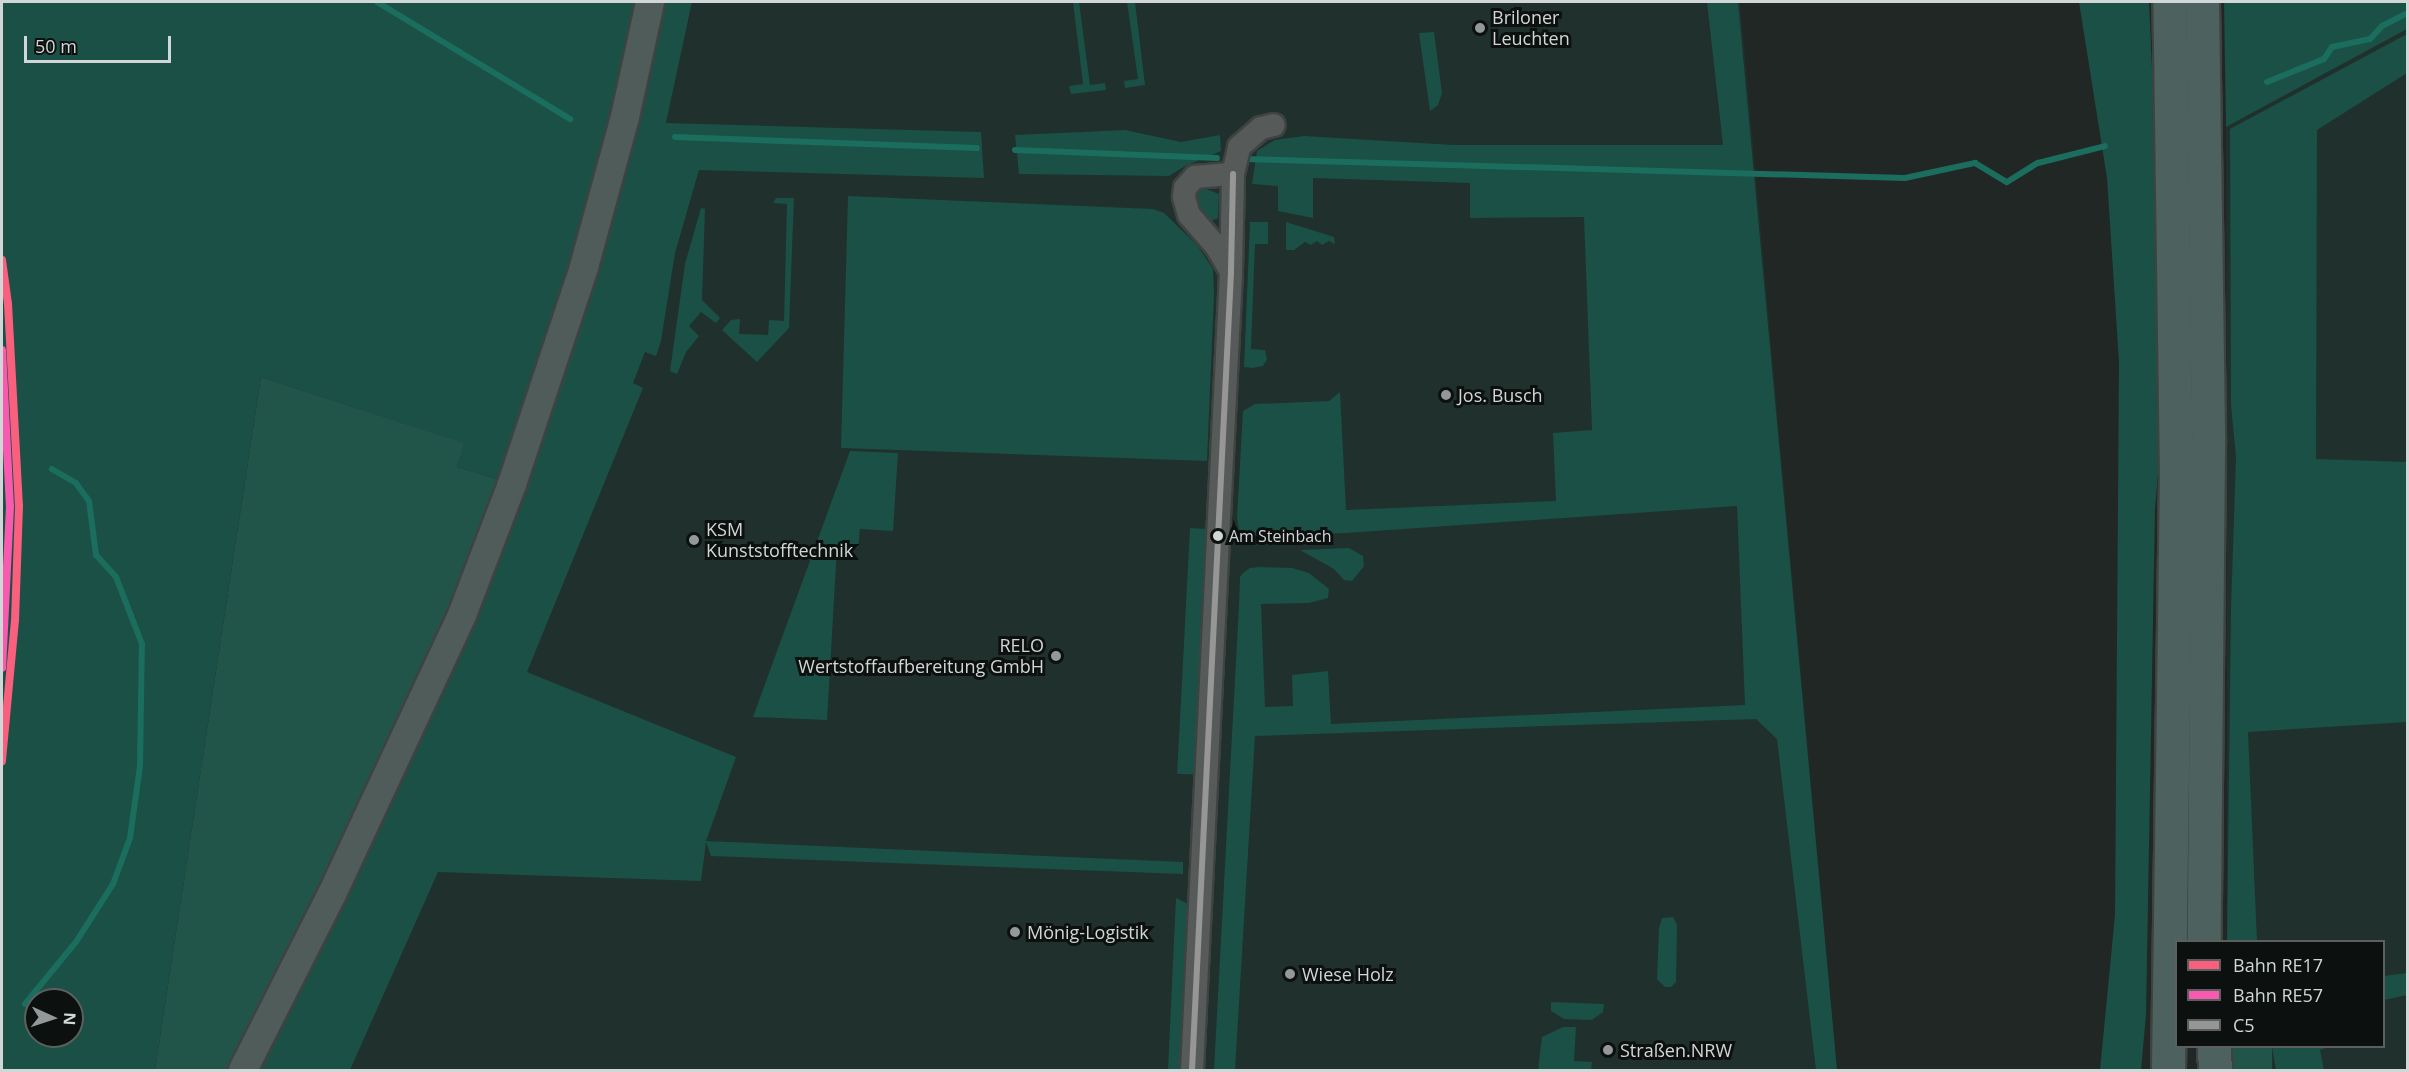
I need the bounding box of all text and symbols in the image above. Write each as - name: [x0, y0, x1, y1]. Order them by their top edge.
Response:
- place label: Briloner Leuchten: [1492, 7, 1570, 50]
- marker: Briloner Leuchten: [1473, 21, 1487, 35]
- scale bar: [27, 24, 174, 62]
- text: 50 m: [35, 34, 77, 58]
- place label: Jos. Busch: [1458, 384, 1543, 406]
- marker: Jos. Busch: [1439, 388, 1453, 402]
- place label: KSM Kunststofftechnik: [706, 519, 853, 562]
- place label: Am Steinbach: [1229, 526, 1332, 546]
- marker: Am Steinbach: [1212, 530, 1224, 542]
- marker: KSM Kunststofftechnik: [687, 533, 701, 547]
- place label: RELO Wertstoffaufbereitung GmbH: [798, 635, 1044, 678]
- marker: RELO Wertstoffaufbereitung GmbH: [1049, 649, 1063, 663]
- place label: Mönig-Logistik: [1027, 921, 1149, 943]
- marker: Mönig-Logistik: [1008, 925, 1022, 939]
- legend: [2175, 940, 2385, 1048]
- text: Bahn RE17: [2233, 953, 2323, 977]
- place label: Wiese Holz: [1302, 963, 1394, 985]
- marker: Wiese Holz: [1283, 967, 1297, 981]
- text: Bahn RE57: [2233, 983, 2323, 1007]
- north arrow: [24, 988, 84, 1048]
- text: N: [59, 1012, 81, 1026]
- text: C5: [2233, 1013, 2255, 1037]
- place label: Straßen.NRW: [1620, 1039, 1732, 1061]
- marker: Straßen.NRW: [1601, 1043, 1615, 1057]

